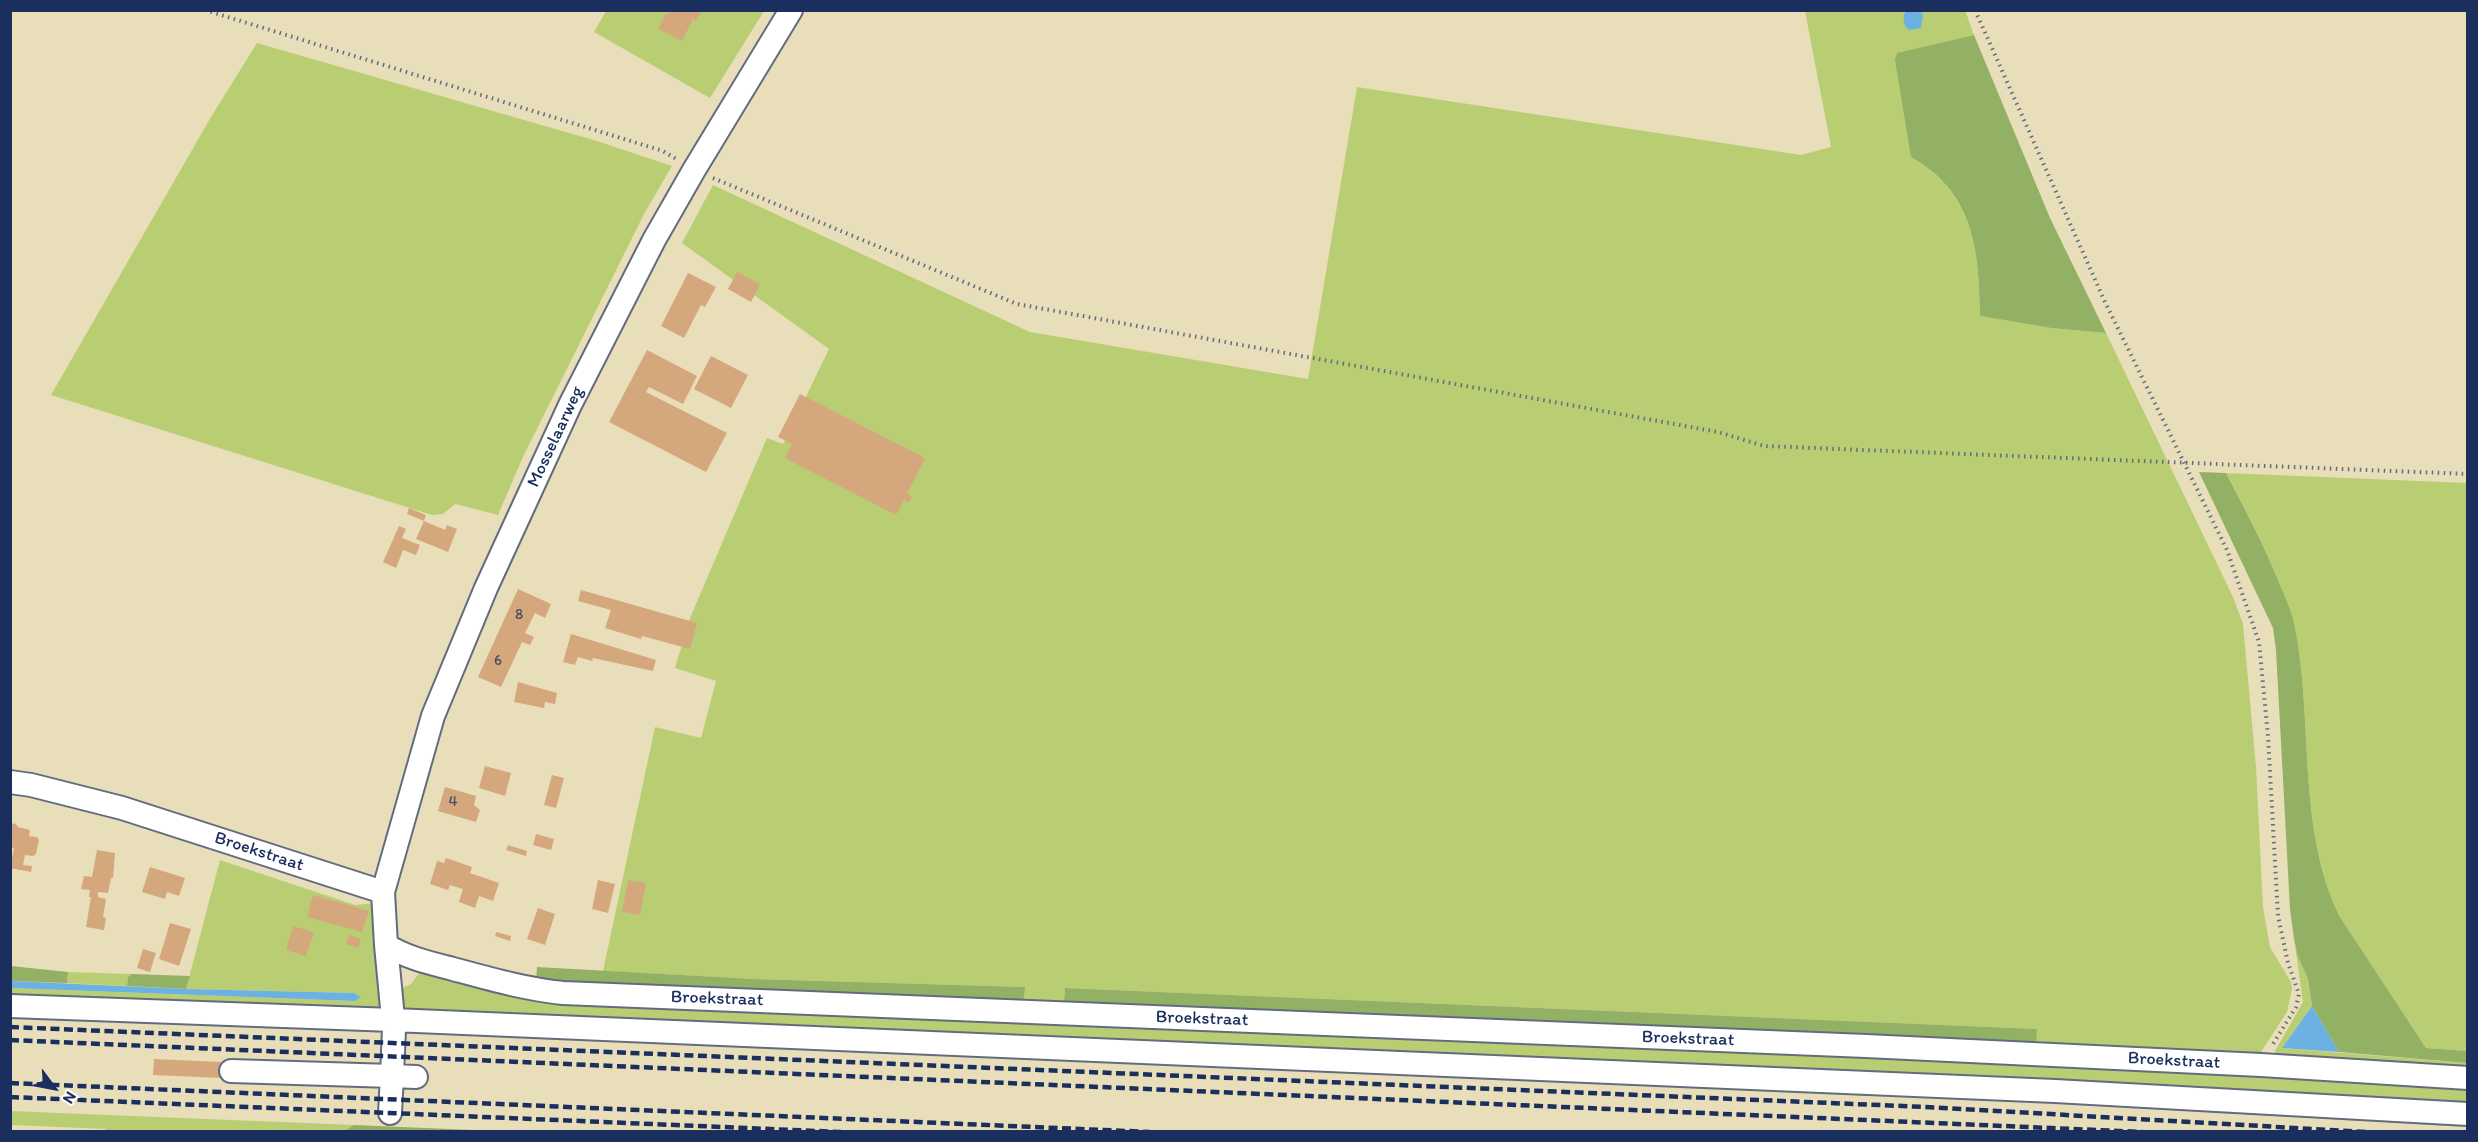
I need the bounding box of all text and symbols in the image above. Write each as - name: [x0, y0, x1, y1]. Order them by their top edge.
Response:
- street label: Mosselaarweg: [523, 383, 589, 491]
- house number: 8: [515, 606, 523, 624]
- house number: 6: [494, 652, 502, 670]
- house number: 4: [448, 793, 458, 811]
- street label: Broekstraat: [212, 827, 306, 877]
- street label: Broekstraat: [670, 987, 764, 1011]
- street label: Broekstraat: [1155, 1007, 1249, 1031]
- street label: Broekstraat: [1641, 1027, 1735, 1051]
- street label: Broekstraat: [2127, 1048, 2221, 1074]
- north arrow: [24, 1058, 84, 1118]
- text: N: [59, 1088, 81, 1107]

